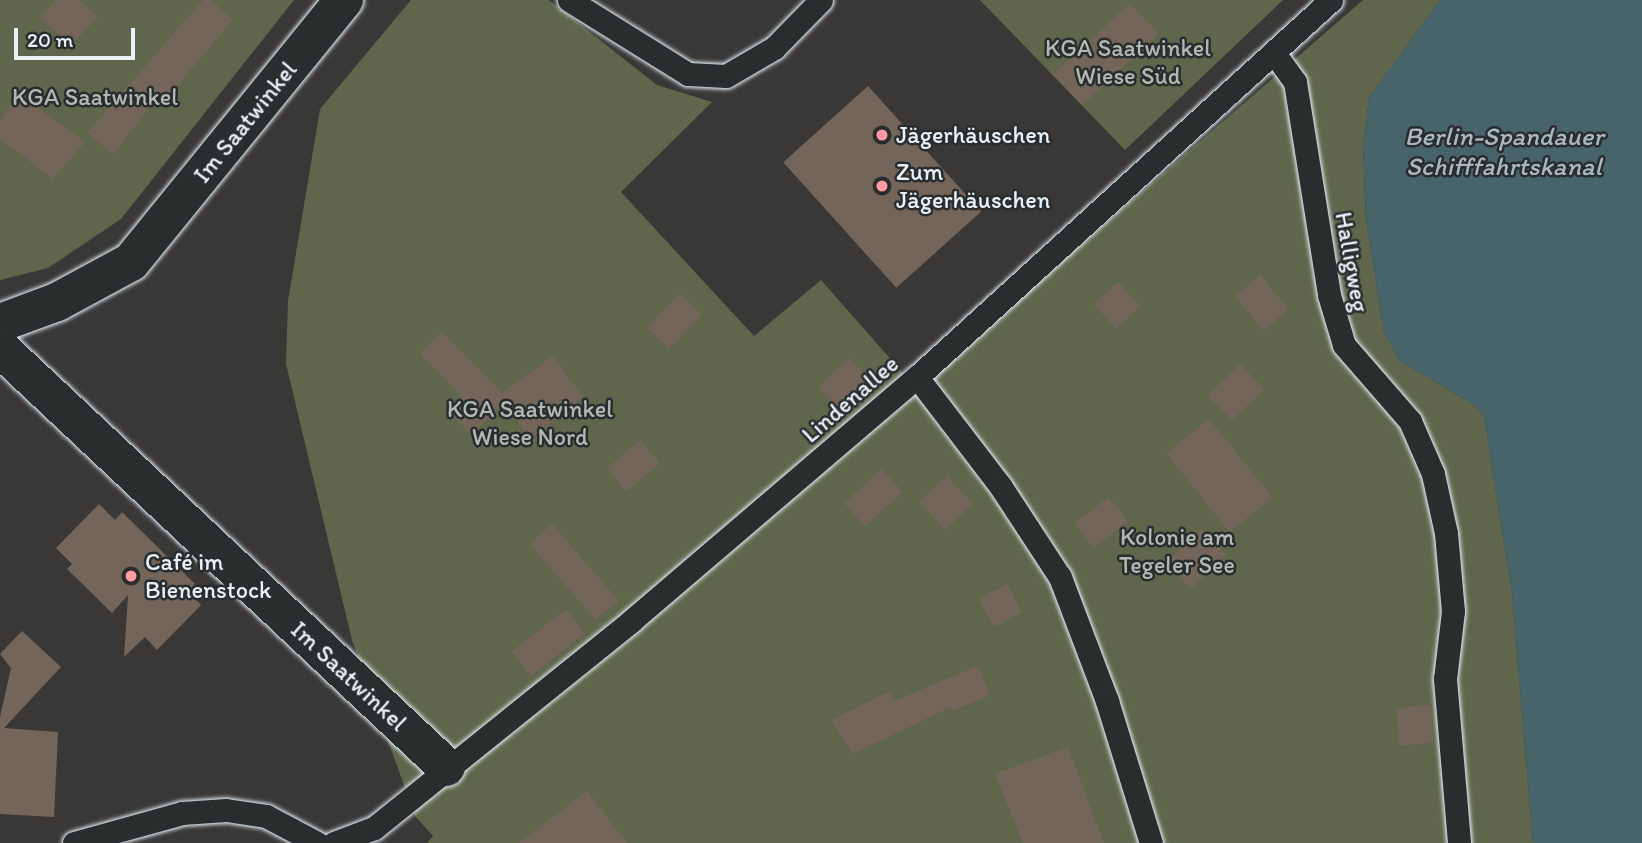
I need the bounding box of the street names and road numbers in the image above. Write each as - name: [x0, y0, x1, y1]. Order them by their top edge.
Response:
- street label: Im Saatwinkel: [187, 55, 303, 189]
- street label: Halligweg: [1329, 210, 1375, 314]
- street label: Lindenallee: [796, 349, 904, 449]
- street label: Im Saatwinkel: [285, 615, 413, 737]

